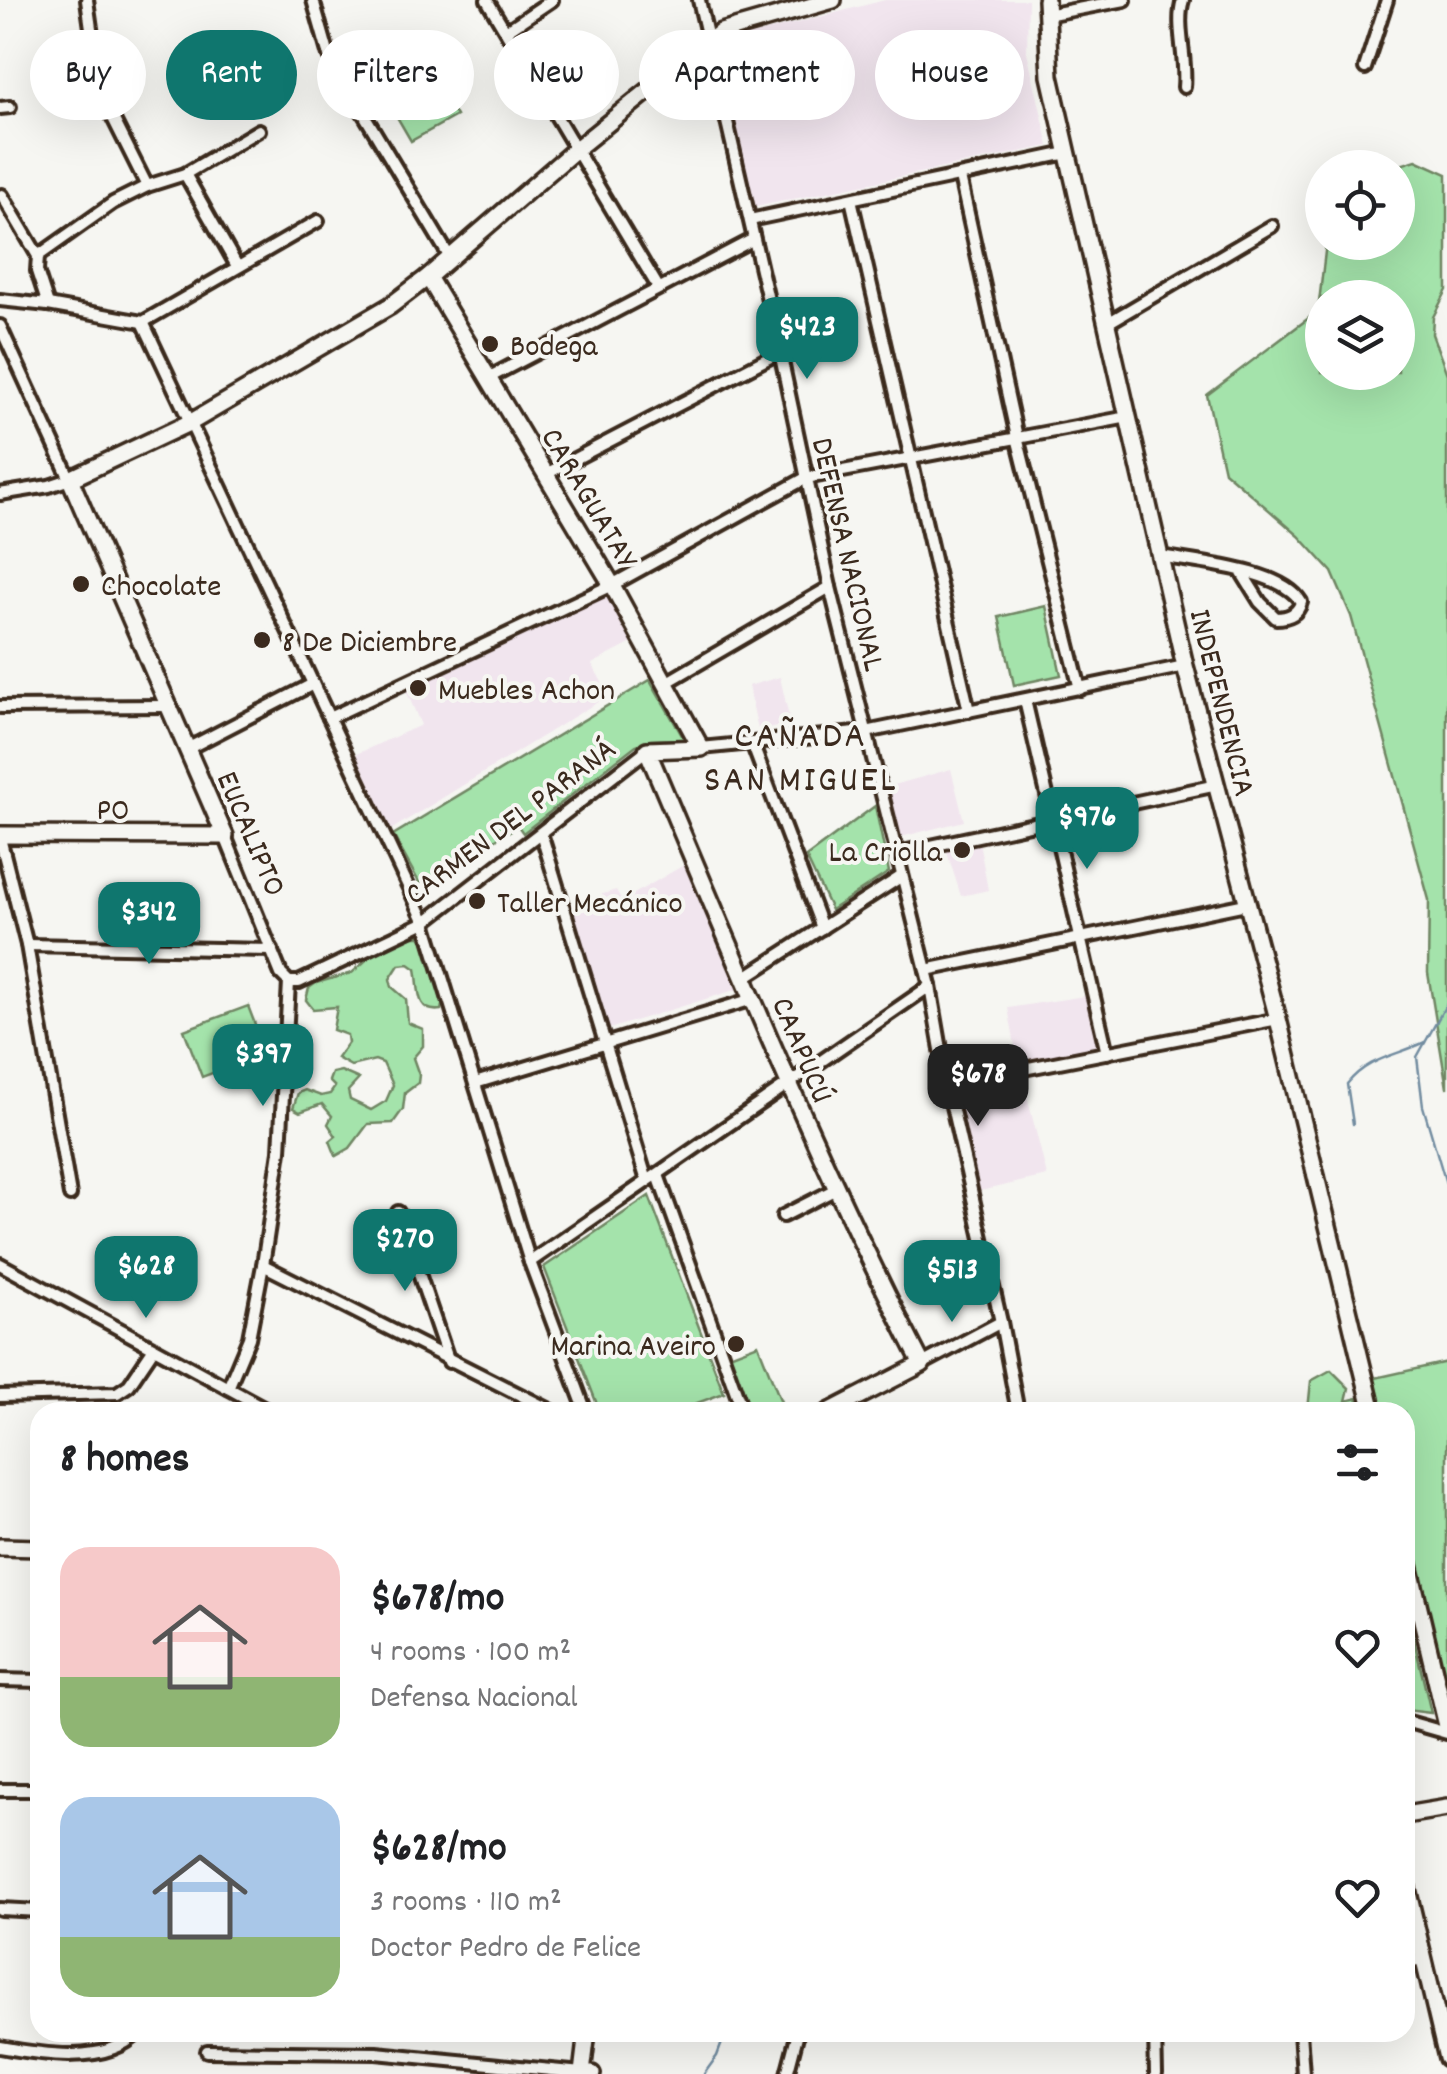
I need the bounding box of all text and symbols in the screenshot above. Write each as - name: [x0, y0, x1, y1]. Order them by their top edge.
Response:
- chip: Buy: [30, 30, 146, 120]
- chip: Rent: [166, 30, 297, 120]
- chip: Filters: [317, 30, 474, 120]
- chip: New: [494, 30, 619, 120]
- chip: Apartment: [639, 30, 855, 120]
- chip: House: [875, 30, 1024, 120]
- map controls: [1305, 150, 1415, 390]
- button: locate: [1305, 150, 1415, 260]
- button: layers: [1305, 280, 1415, 390]
- pin: $423: [748, 297, 866, 382]
- text: $423: [778, 306, 836, 352]
- place label: Bodega: [510, 326, 599, 372]
- marker: Bodega: [479, 333, 501, 355]
- street label: CARAGUATAY: [526, 420, 648, 580]
- street label: DEFENSA NACIONAL: [796, 434, 894, 676]
- place label: Chocolate: [101, 566, 221, 612]
- marker: Chocolate: [70, 573, 92, 595]
- street label: INDEPENDENCIA: [1174, 605, 1265, 802]
- place label: 8 De Diciembre: [282, 622, 457, 668]
- marker: 8 De Diciembre: [251, 629, 273, 651]
- place label: Muebles Achon: [438, 670, 615, 716]
- marker: Muebles Achon: [407, 677, 429, 699]
- district label: CAÑADA SAN MIGUEL: [704, 711, 898, 810]
- street label: CARMEN DEL PARANÁ: [397, 729, 627, 919]
- street label: EUCALIPTO: [201, 765, 295, 905]
- pin: $976: [1028, 787, 1146, 872]
- street label: PO: [97, 790, 129, 836]
- text: $976: [1058, 796, 1116, 842]
- place label: La Criolla: [829, 832, 943, 878]
- marker: La Criolla: [951, 839, 973, 861]
- pin: $342: [90, 882, 208, 967]
- place label: Taller Mecánico: [497, 883, 683, 929]
- marker: Taller Mecánico: [466, 890, 488, 912]
- text: $342: [120, 891, 178, 937]
- street label: CAAPUCÚ: [757, 991, 842, 1111]
- pin: $397: [204, 1024, 322, 1109]
- text: $397: [234, 1033, 292, 1079]
- pin: $678: [919, 1044, 1037, 1129]
- text: $678: [950, 1053, 1007, 1099]
- pin: $270: [346, 1209, 464, 1294]
- text: $270: [375, 1218, 435, 1264]
- pin: $628: [87, 1236, 205, 1321]
- pin: $513: [893, 1240, 1011, 1325]
- text: $628: [117, 1245, 175, 1291]
- text: $513: [926, 1249, 978, 1295]
- place label: Marina Aveiro: [551, 1326, 716, 1372]
- marker: Marina Aveiro: [725, 1333, 747, 1355]
- text: 8 homes: [60, 1432, 189, 1492]
- icon: filters: [1330, 1435, 1385, 1490]
- text: $678/mo: [370, 1571, 504, 1631]
- icon: home: [140, 1587, 260, 1707]
- icon: heart: [1330, 1620, 1385, 1675]
- text: 4 rooms · 100 m²: [370, 1631, 571, 1677]
- text: Defensa Nacional: [370, 1677, 578, 1723]
- text: $628/mo: [370, 1821, 507, 1881]
- icon: home: [140, 1837, 260, 1957]
- icon: heart: [1330, 1870, 1385, 1925]
- text: 3 rooms · 110 m²: [370, 1881, 562, 1927]
- text: Doctor Pedro de Felice: [370, 1927, 641, 1973]

